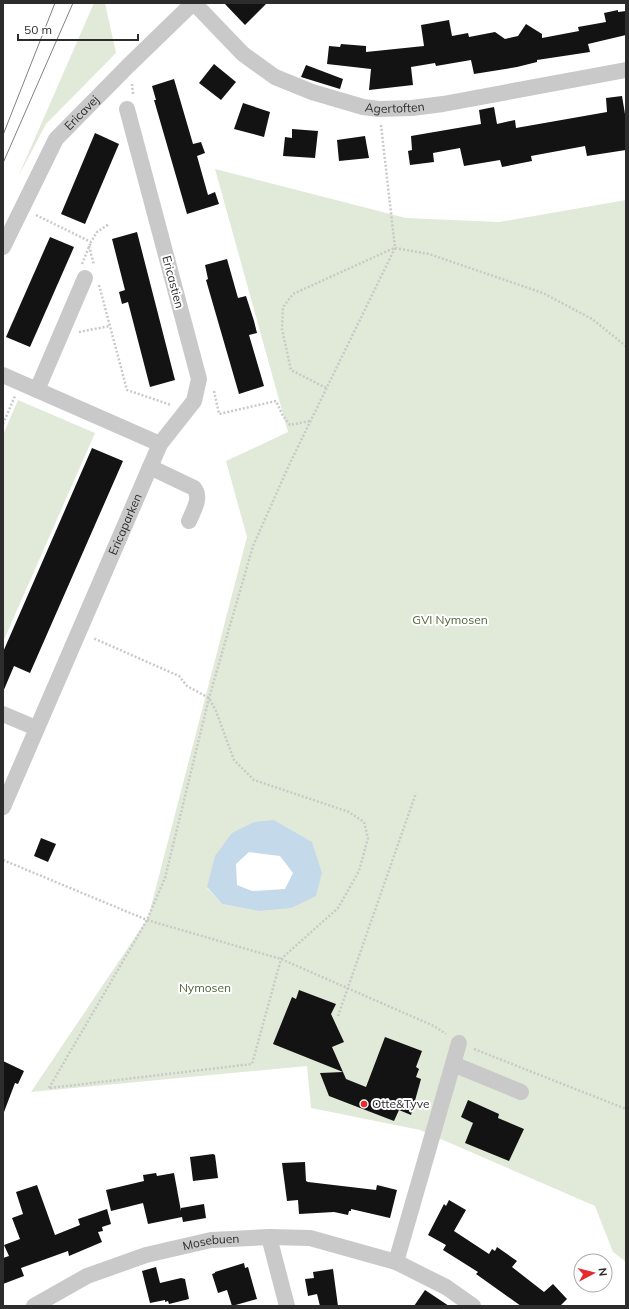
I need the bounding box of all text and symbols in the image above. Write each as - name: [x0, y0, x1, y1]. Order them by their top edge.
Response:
- scale bar: [18, 16, 138, 42]
- text: 50 m: [24, 22, 52, 37]
- street label: Ericavej: [61, 92, 102, 133]
- street label: Agertoften: [364, 98, 425, 116]
- street label: Ericastien: [159, 254, 188, 310]
- street label: Ericaparken: [105, 491, 145, 557]
- park label: GVI Nymosen: [412, 612, 488, 627]
- park label: Nymosen: [179, 980, 231, 995]
- place label: Otte&Tyve: [372, 1096, 429, 1111]
- marker: Otte&Tyve: [359, 1099, 369, 1109]
- street label: Mosebuen: [181, 1231, 240, 1253]
- north arrow: [573, 1253, 613, 1293]
- text: N: [595, 1267, 610, 1277]

